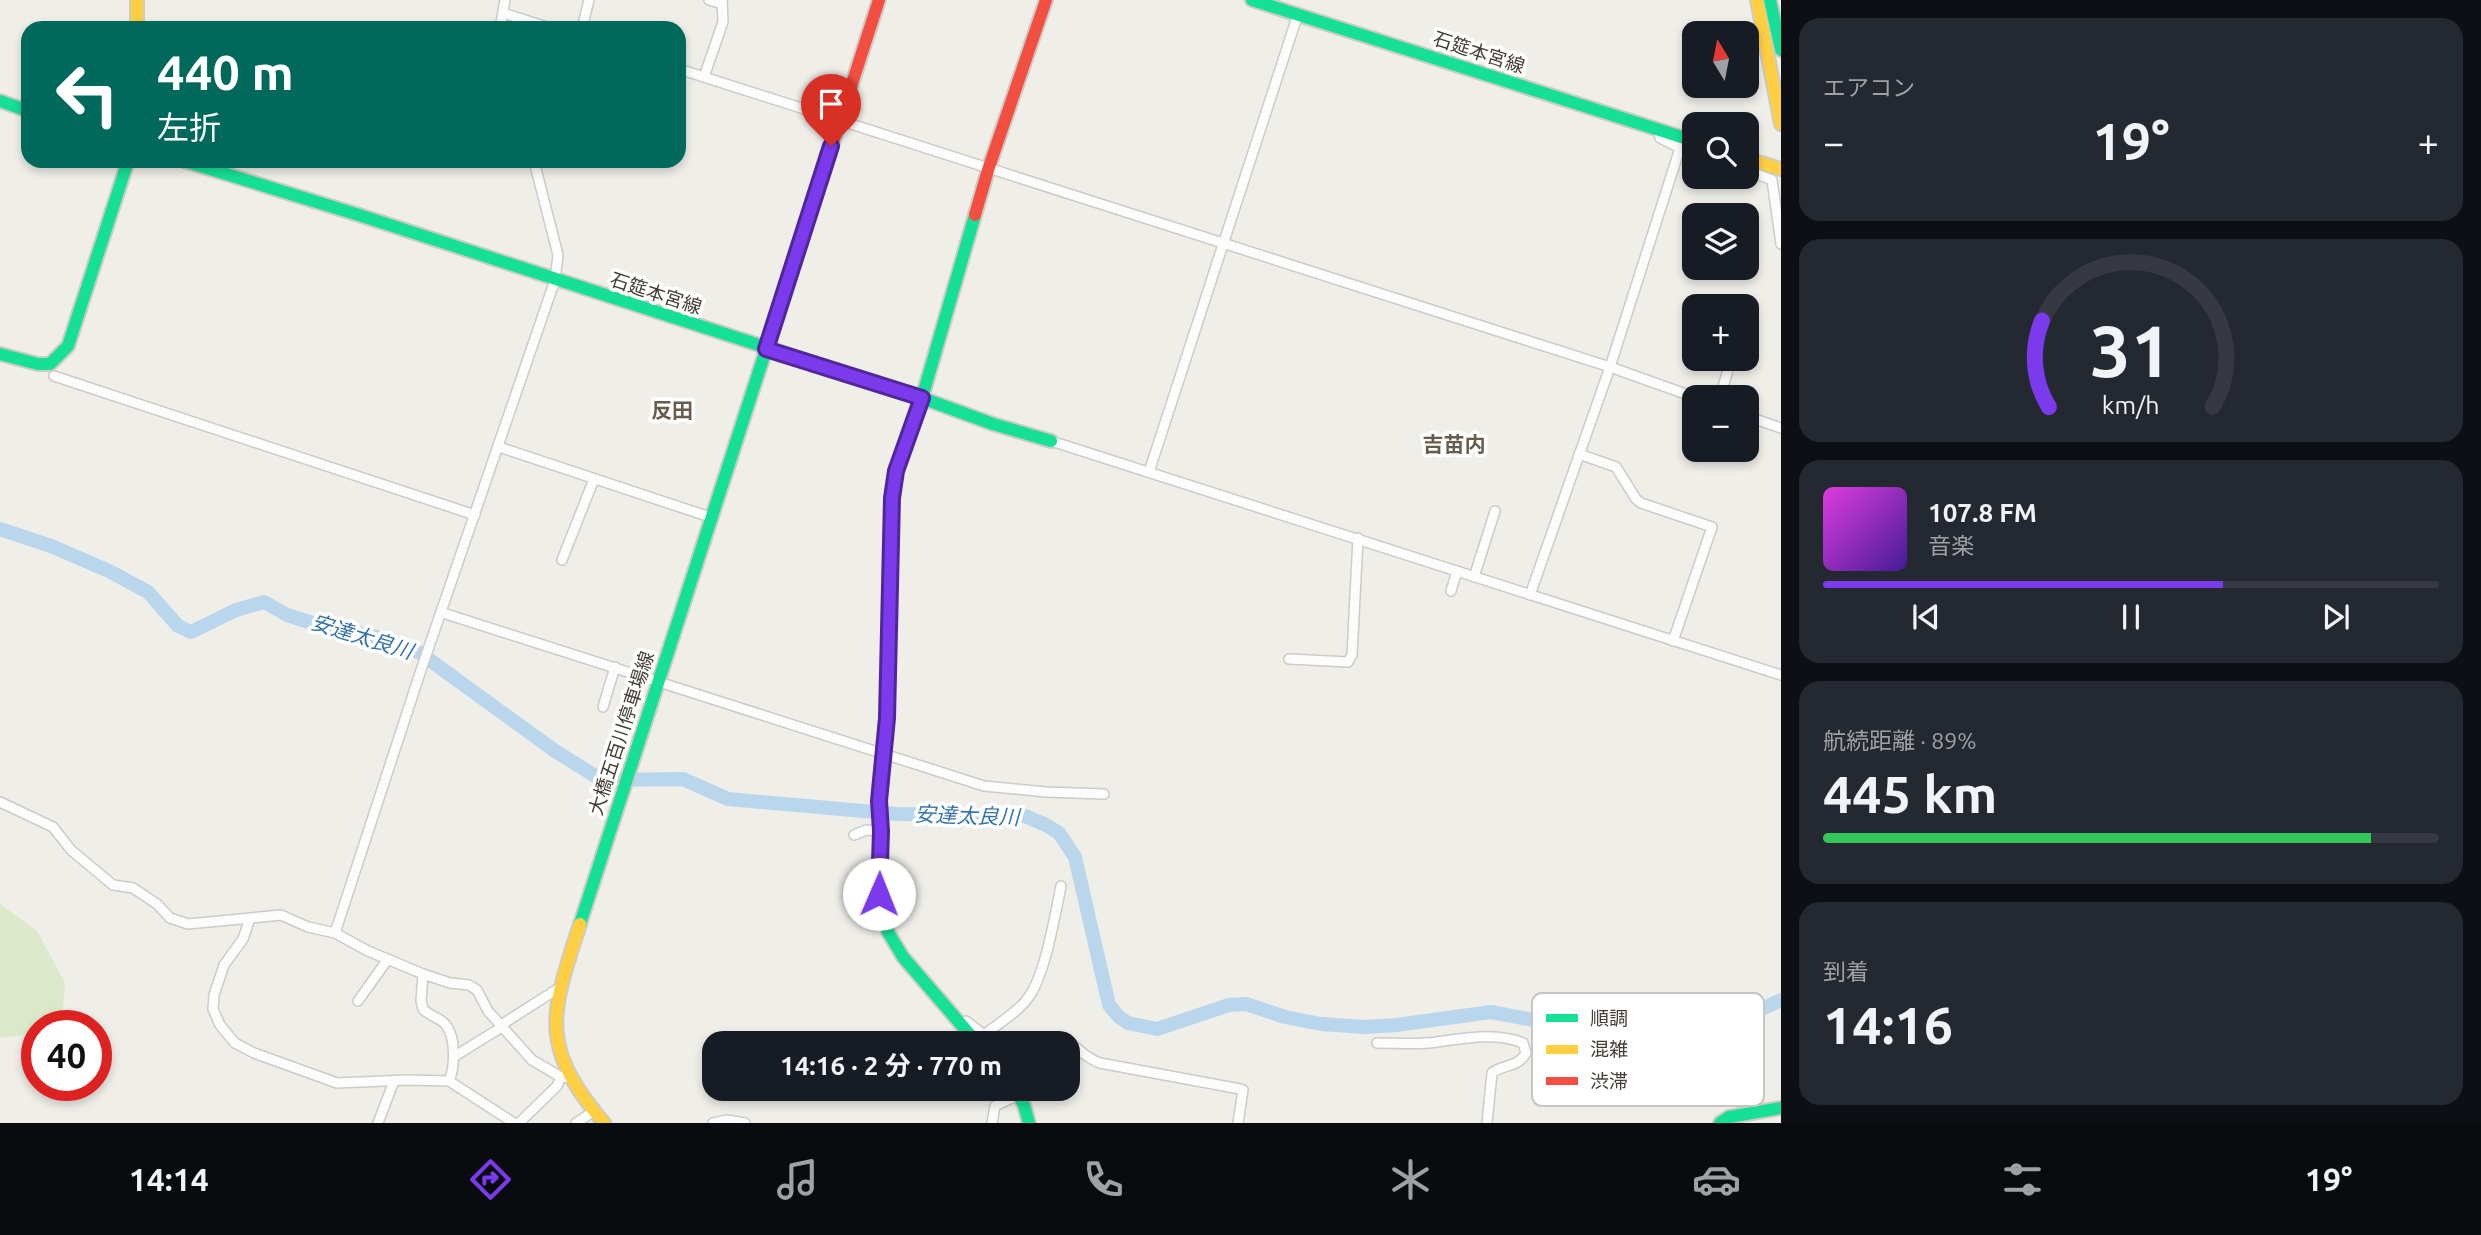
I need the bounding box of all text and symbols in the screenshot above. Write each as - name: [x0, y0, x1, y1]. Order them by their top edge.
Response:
- north arrow: [1682, 21, 1759, 98]
- map controls: [1682, 21, 1759, 462]
- street label: 石筵本宮線: [1430, 27, 1528, 77]
- text: 440 m: [157, 44, 294, 99]
- icon: left: [42, 49, 133, 140]
- pin: [801, 74, 861, 146]
- text: エアコン: [1823, 75, 1915, 100]
- icon: arrive: [812, 85, 850, 123]
- text: 左折: [157, 109, 221, 145]
- button: search: [1682, 112, 1759, 189]
- text: 19°: [2092, 112, 2170, 170]
- text: −: [1823, 121, 1844, 163]
- text: +: [2418, 121, 2439, 163]
- button: layers: [1682, 203, 1759, 280]
- street label: 石筵本宮線: [607, 268, 705, 318]
- button: +: [1682, 294, 1759, 371]
- text: 31: [2090, 309, 2172, 391]
- button: −: [1682, 385, 1759, 462]
- text: km/h: [2102, 390, 2160, 418]
- district label: 反田: [651, 398, 693, 422]
- district label: 吉苗内: [1423, 432, 1486, 456]
- text: 107.8 FM: [1928, 498, 2037, 527]
- text: 音楽: [1928, 533, 1974, 558]
- icon: previous: [1907, 598, 1945, 636]
- icon: pause: [2112, 598, 2150, 636]
- icon: next: [2317, 598, 2355, 636]
- water label: 安達太良川: [309, 609, 418, 663]
- street label: 大橋五百川停車場線: [584, 648, 658, 818]
- text: 航続距離 · 89%: [1823, 728, 1976, 753]
- text: 445 km: [1823, 765, 1997, 823]
- water label: 安達太良川: [914, 801, 1022, 829]
- position arrow: [842, 857, 916, 931]
- text: 到着: [1823, 959, 1869, 984]
- legend: [1532, 993, 1764, 1106]
- text: 14:16: [1823, 996, 1953, 1054]
- text: 順調: [1590, 1007, 1628, 1029]
- speed limit sign: 40: [21, 1010, 112, 1101]
- text: 混雑: [1590, 1038, 1628, 1060]
- text: 14:16 · 2 分 · 770 m: [780, 1051, 1002, 1080]
- text: 渋滞: [1590, 1070, 1628, 1092]
- icon: directions: [466, 1155, 515, 1204]
- icon: music: [773, 1155, 822, 1204]
- icon: phone: [1079, 1155, 1128, 1204]
- icon: climate: [1386, 1155, 1435, 1204]
- icon: car: [1692, 1155, 1741, 1204]
- icon: filters: [1998, 1155, 2047, 1204]
- text: 14:14: [129, 1161, 209, 1197]
- text: 19°: [2305, 1161, 2352, 1197]

